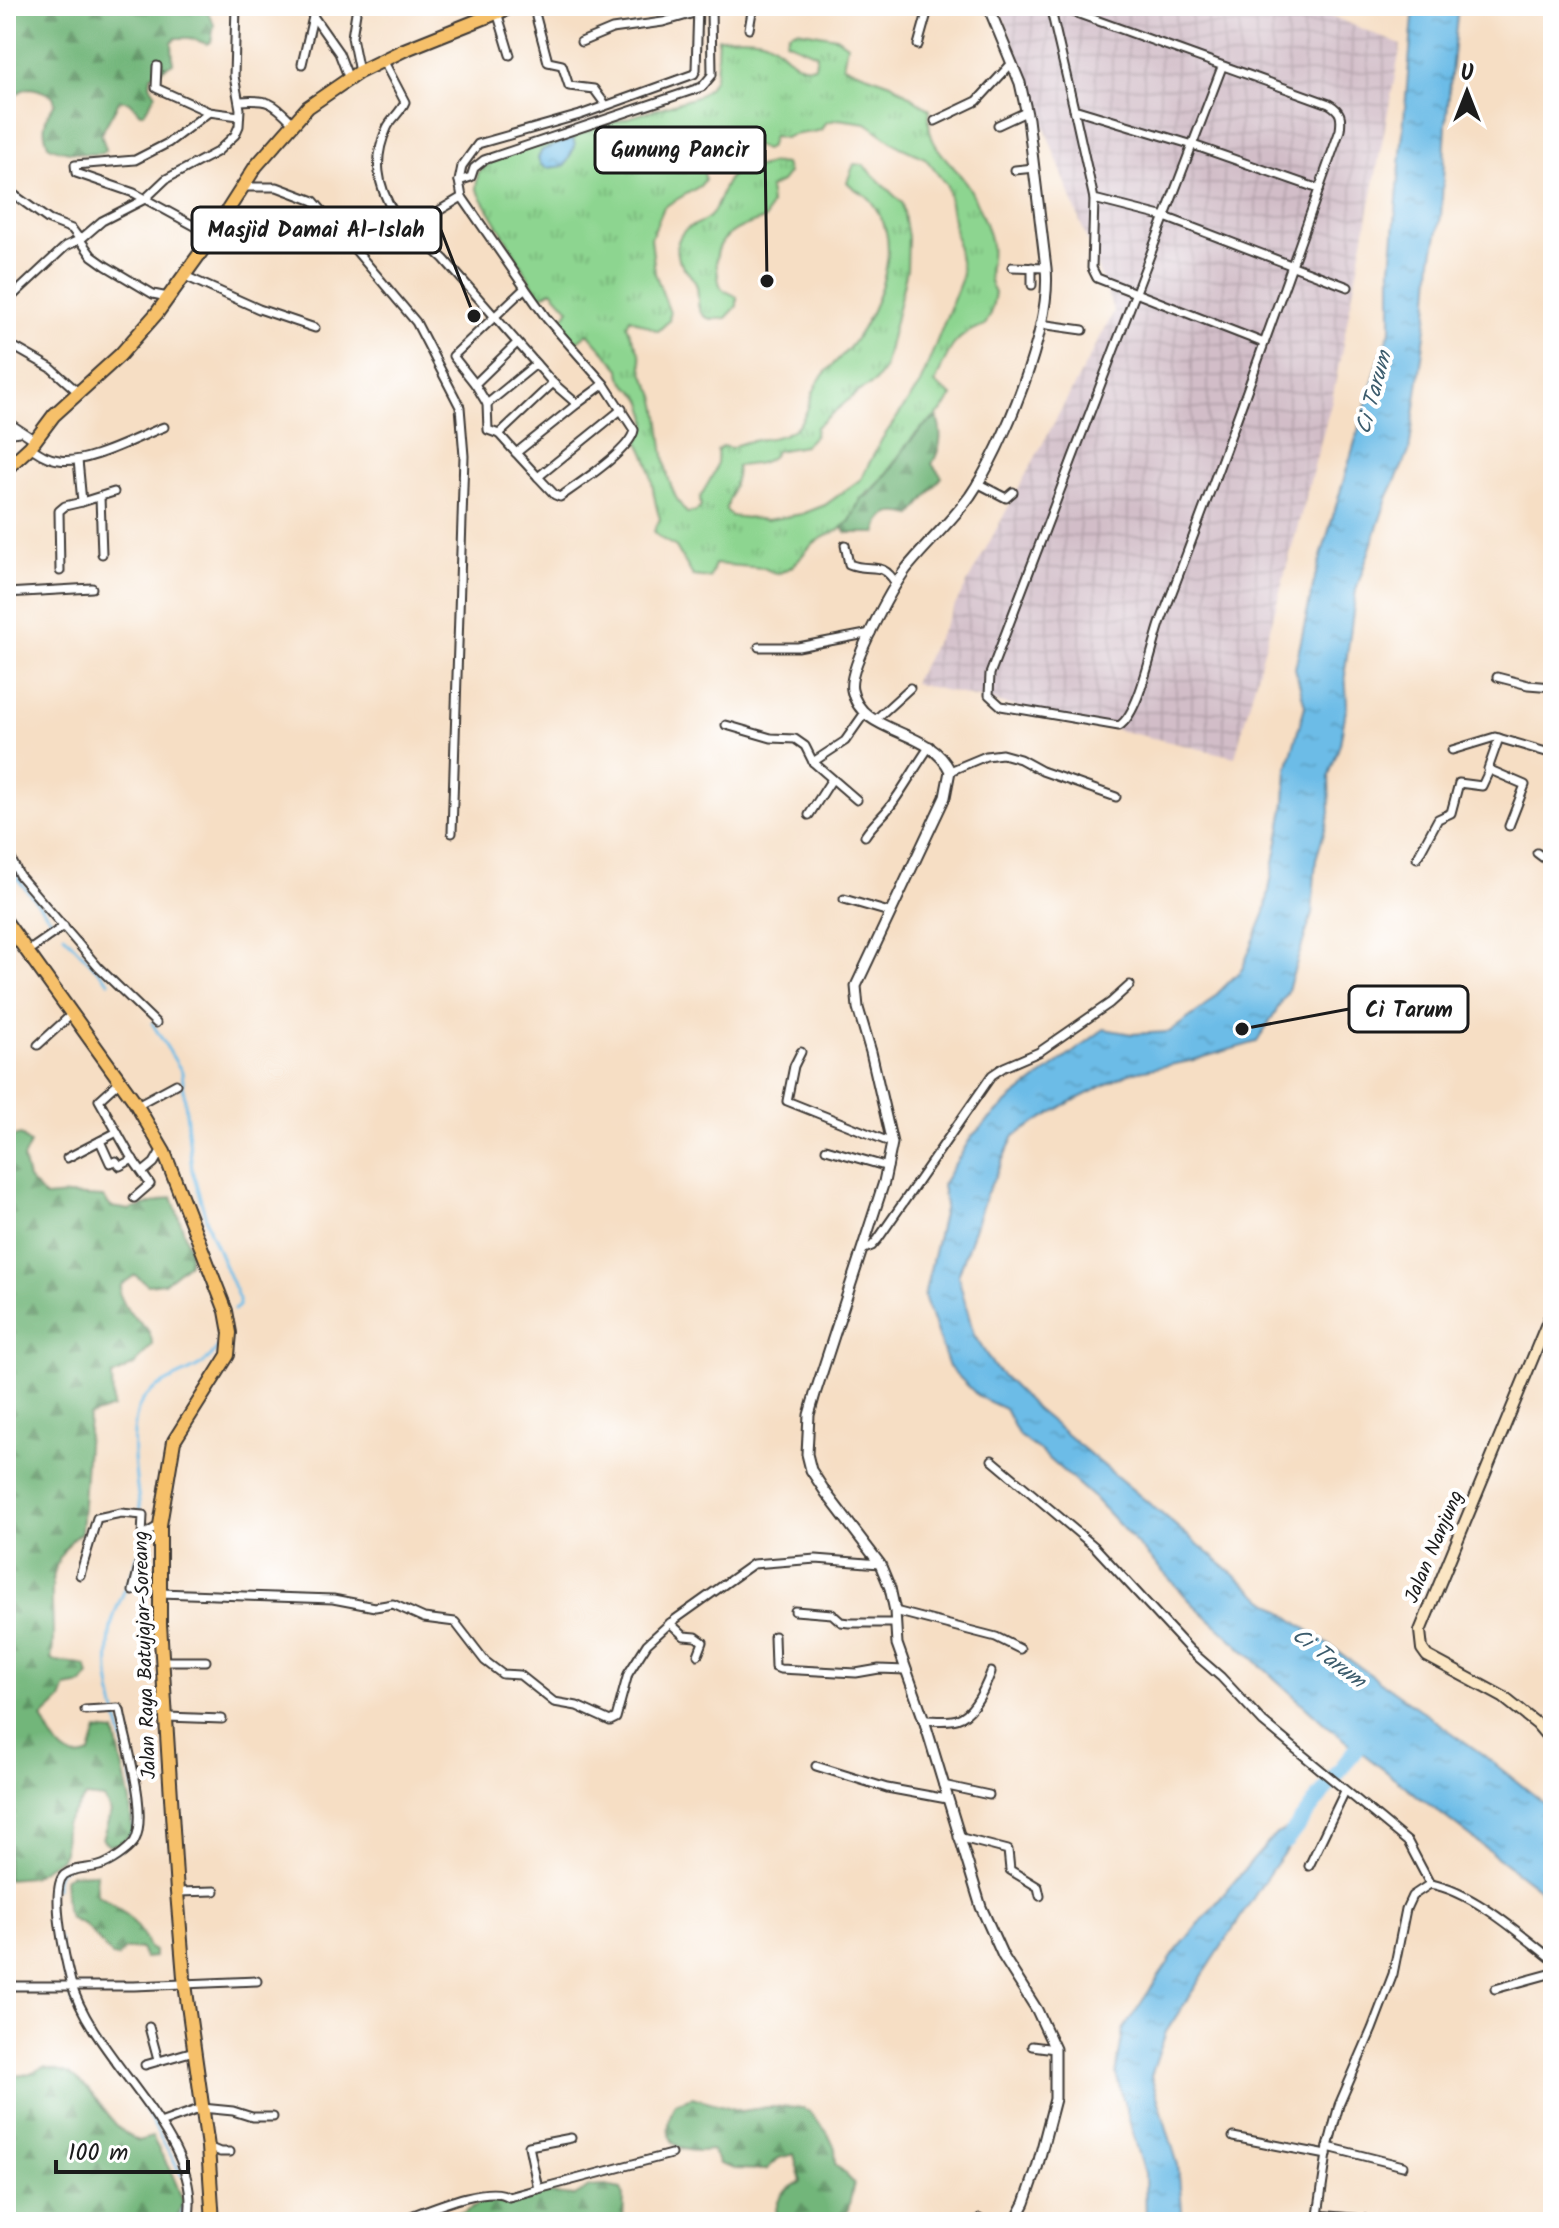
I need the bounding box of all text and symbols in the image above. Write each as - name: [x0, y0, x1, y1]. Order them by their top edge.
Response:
- north arrow: [1427, 52, 1507, 132]
- text: U: [1460, 57, 1474, 92]
- callout: Gunung Pancir: [595, 127, 765, 173]
- text: Gunung Pancir: [611, 134, 750, 169]
- callout: Masjid Damai Al-Islah: [192, 207, 441, 253]
- text: Masjid Damai Al-Islah: [207, 214, 425, 249]
- water label: Ci Tarum: [1347, 346, 1403, 438]
- callout: Ci Tarum: [1349, 986, 1468, 1032]
- text: Ci Tarum: [1365, 994, 1453, 1029]
- street label: Jalan Nanjung: [1397, 1485, 1473, 1609]
- street label: Jalan Raya Batujajar-Soreang: [126, 1530, 166, 1780]
- water label: Ci Tarum: [1284, 1620, 1374, 1699]
- scale bar: [56, 2124, 188, 2174]
- text: 100 m: [68, 2134, 128, 2173]

